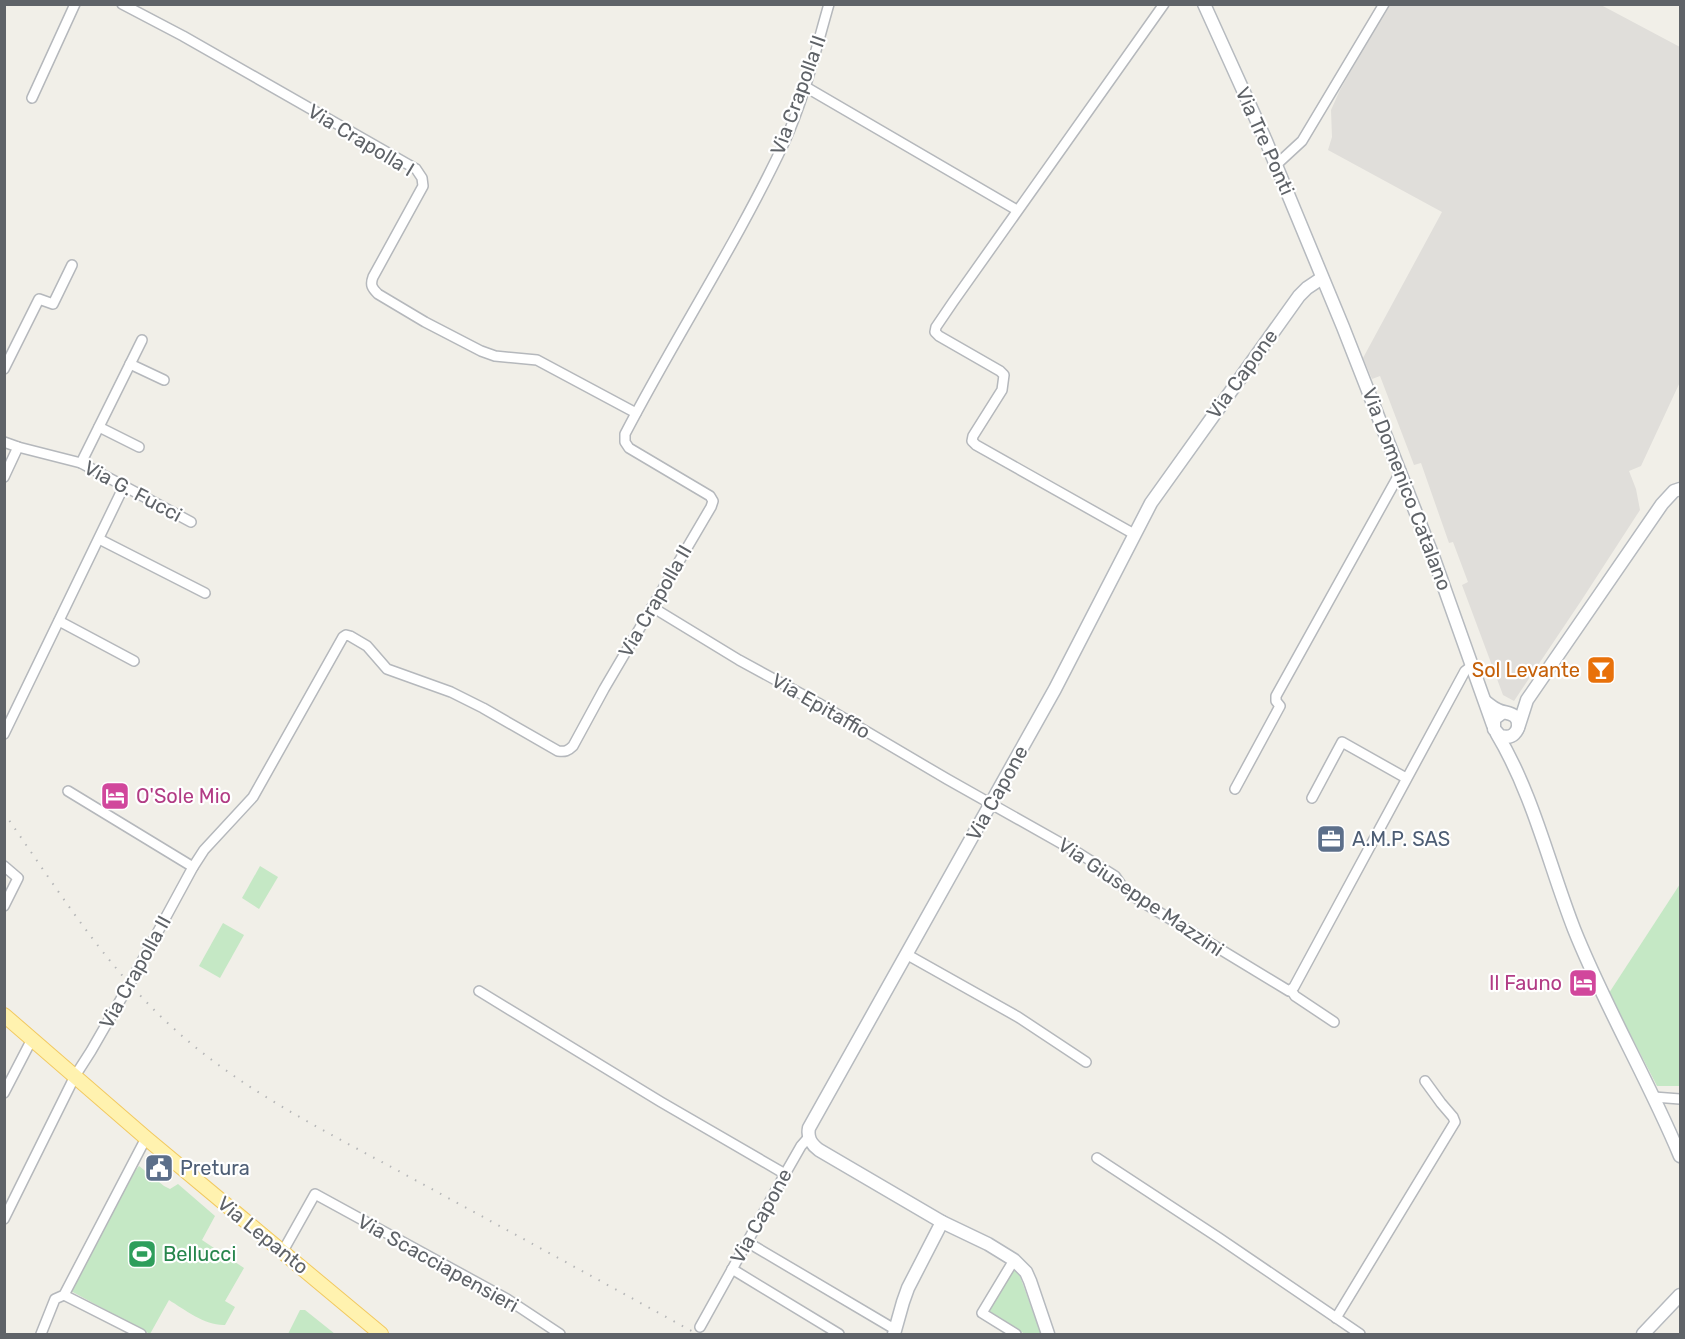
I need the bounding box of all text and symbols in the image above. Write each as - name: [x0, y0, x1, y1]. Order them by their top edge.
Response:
- street label: Via Crapolla II: [765, 32, 831, 158]
- street label: Via Tre Ponti: [1231, 83, 1299, 199]
- street label: Via Crapolla I: [303, 99, 419, 181]
- street label: Via Capone: [1201, 325, 1283, 423]
- street label: Via Domenico Catalano: [1357, 384, 1457, 594]
- street label: Via G. Fucci: [80, 455, 186, 527]
- street label: Via Crapolla II: [613, 541, 697, 661]
- bar icon: Sol Levante: [1585, 654, 1617, 686]
- place label: Sol Levante: [1472, 658, 1580, 682]
- street label: Via Epitaffio: [767, 668, 875, 744]
- street label: Via Capone: [961, 741, 1033, 845]
- hotel icon: O'Sole Mio: [99, 780, 131, 812]
- place label: O'Sole Mio: [136, 784, 231, 808]
- office icon: A.M.P. SAS: [1315, 823, 1347, 855]
- place label: A.M.P. SAS: [1352, 827, 1450, 851]
- street label: Via Giuseppe Mazzini: [1054, 833, 1228, 961]
- street label: Via Crapolla II: [94, 911, 176, 1033]
- hotel icon: Il Fauno: [1567, 967, 1599, 999]
- place label: Il Fauno: [1489, 971, 1562, 995]
- public building icon: Pretura: [143, 1152, 175, 1184]
- place label: Pretura: [180, 1156, 250, 1180]
- street label: Via Capone: [725, 1164, 797, 1268]
- street label: Via Lepanto: [213, 1191, 313, 1279]
- street label: Via Scacciapensieri: [353, 1209, 523, 1317]
- sports icon: Bellucci: [126, 1238, 158, 1270]
- place label: Bellucci: [163, 1242, 236, 1266]

